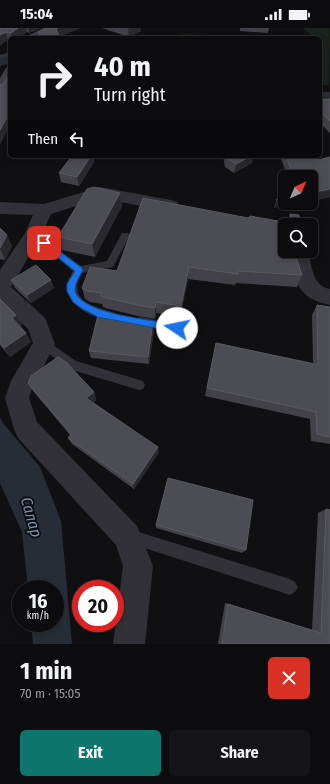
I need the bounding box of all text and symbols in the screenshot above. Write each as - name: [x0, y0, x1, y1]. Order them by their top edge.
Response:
- text: 15:04: [20, 5, 53, 23]
- text: 40 m: [94, 50, 151, 83]
- icon: right: [28, 52, 80, 104]
- text: Turn right: [94, 84, 166, 106]
- icon: left: [66, 128, 88, 150]
- text: Then: [28, 130, 58, 148]
- north arrow: [278, 170, 318, 210]
- map controls: [278, 170, 318, 258]
- button: search: [278, 218, 318, 258]
- pin: [27, 226, 61, 260]
- icon: arrive: [33, 232, 55, 254]
- position arrow: [156, 307, 198, 349]
- water label: Салар: [17, 495, 46, 539]
- speed limit sign: 20: [72, 580, 124, 632]
- text: 16: [29, 589, 47, 613]
- text: km/h: [27, 610, 49, 622]
- text: 1 min: [20, 657, 72, 685]
- button: close: [268, 657, 310, 699]
- text: 70 m · 15:05: [20, 686, 80, 701]
- button: Exit: [20, 730, 161, 776]
- button: Share: [169, 730, 310, 776]

